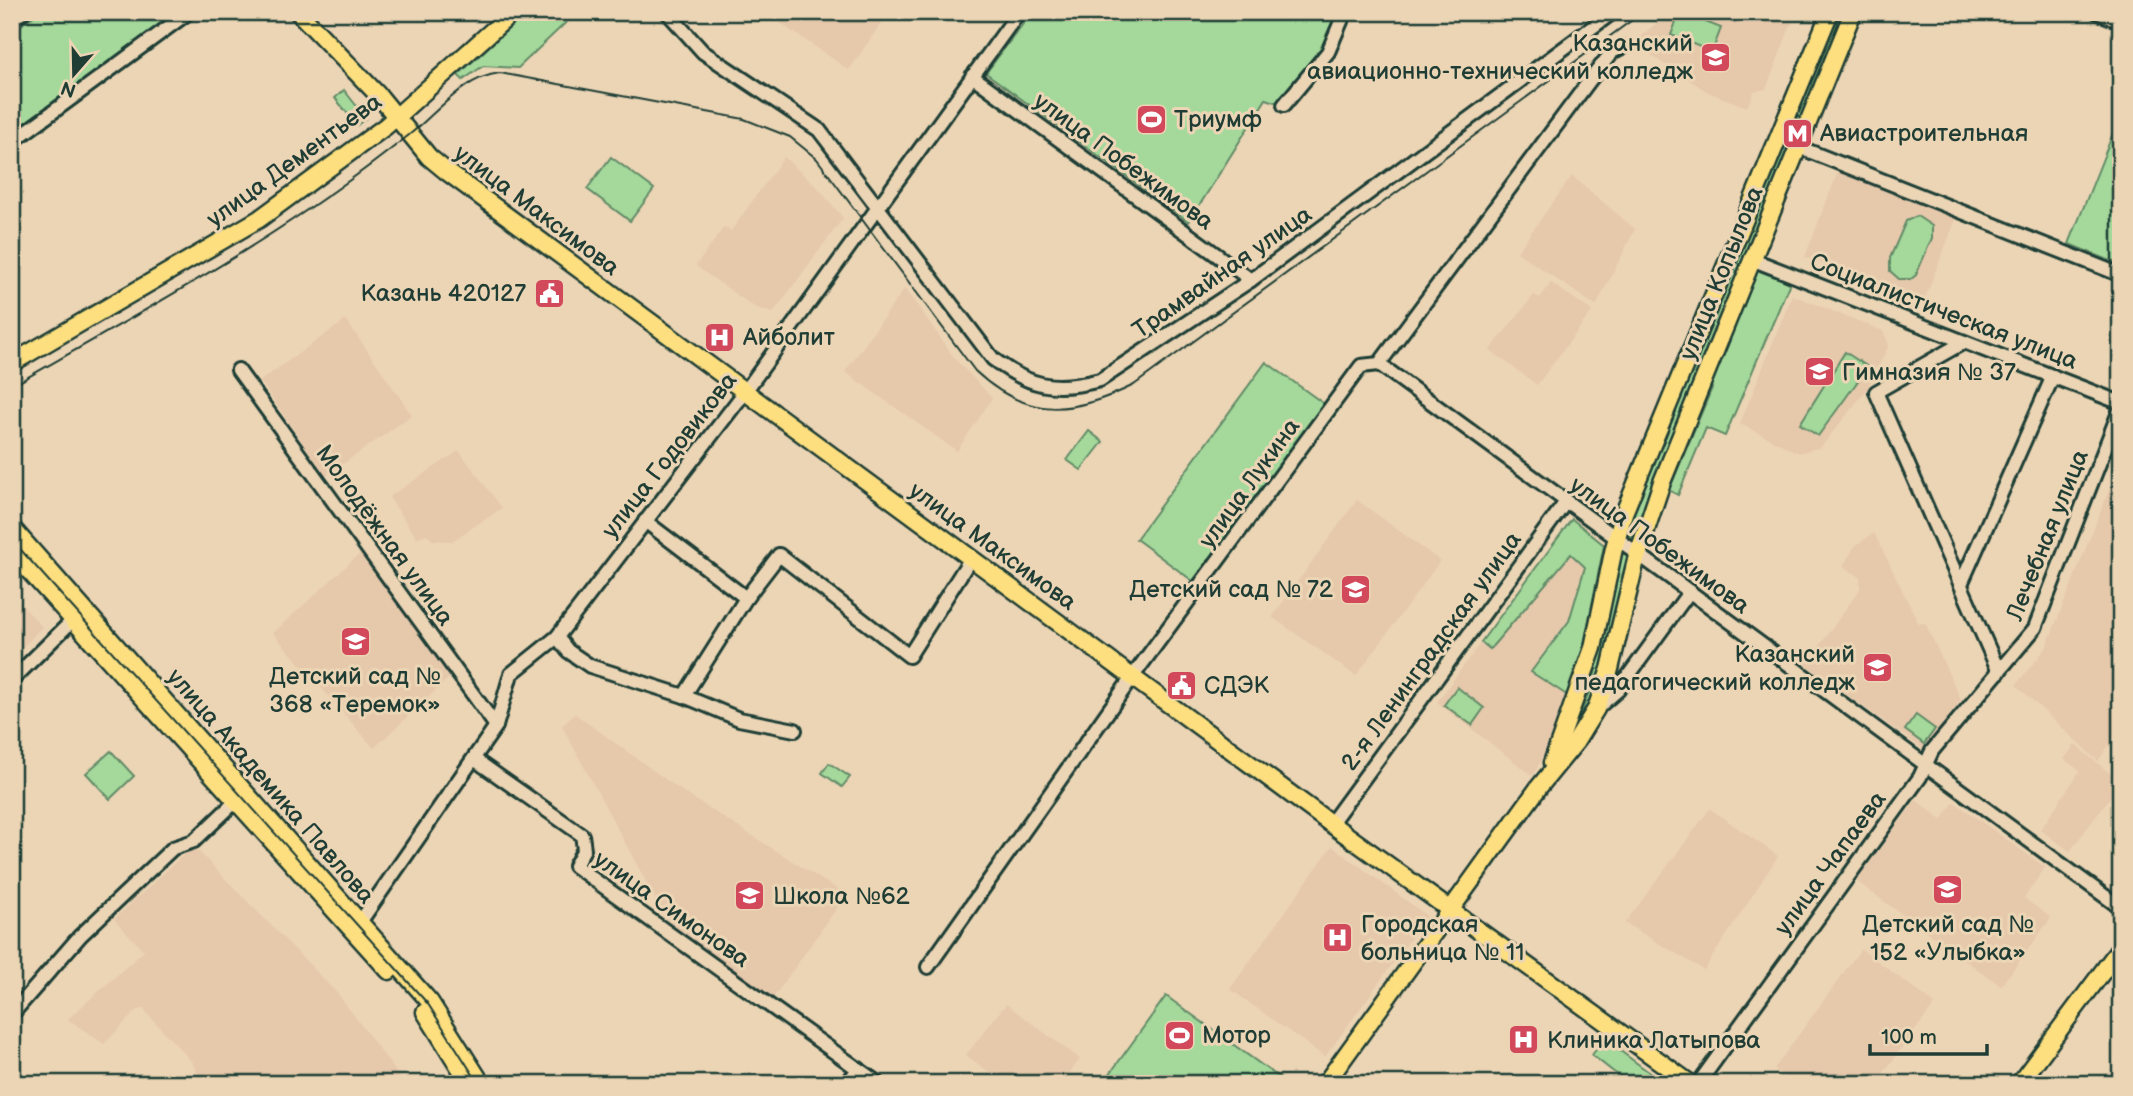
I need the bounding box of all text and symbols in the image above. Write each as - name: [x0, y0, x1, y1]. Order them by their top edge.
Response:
- place label: Казанский авиационно-технический колледж: [1307, 29, 1693, 86]
- north arrow: [38, 38, 108, 108]
- school or university icon: Казанский авиационно-технический колледж: [1699, 40, 1733, 74]
- text: N: [58, 75, 79, 102]
- street label: улица Побежимова: [1028, 86, 1219, 236]
- street label: улица Дементьева: [201, 87, 387, 234]
- sports icon: Триумф: [1134, 102, 1168, 136]
- place label: Триумф: [1174, 105, 1262, 134]
- metro station icon: Авиастроительная: [1780, 116, 1814, 150]
- place label: Авиастроительная: [1819, 119, 2028, 148]
- street label: улица Максимова: [448, 139, 625, 282]
- street label: улица Копылова: [1673, 182, 1770, 364]
- street label: Трамвайная улица: [1127, 200, 1317, 345]
- street label: Социалистическая улица: [1806, 247, 2082, 376]
- public building icon: Казань 420127: [532, 276, 566, 310]
- place label: Казань 420127: [361, 279, 526, 308]
- hospital icon: Айболит: [703, 320, 737, 354]
- place label: Айболит: [742, 323, 835, 352]
- school or university icon: Гимназия № 37: [1802, 355, 1836, 389]
- place label: Гимназия № 37: [1842, 358, 2016, 387]
- street label: улица Годовикова: [596, 367, 743, 544]
- street label: улица Лукина: [1193, 413, 1306, 554]
- street label: Молодёжная улица: [309, 439, 460, 631]
- street label: Лечебная улица: [2000, 446, 2095, 626]
- street label: улица Побежимова: [1564, 470, 1755, 620]
- street label: улица Максимова: [903, 476, 1082, 617]
- street label: 2-я Ленинградская улица: [1335, 526, 1528, 776]
- school or university icon: Детский сад № 72: [1339, 572, 1373, 606]
- place label: Детский сад № 72: [1129, 575, 1333, 604]
- school or university icon: Детский сад № 368 «Теремок»: [338, 625, 372, 659]
- place label: Казанский педагогический колледж: [1574, 640, 1855, 697]
- school or university icon: Казанский педагогический колледж: [1861, 651, 1895, 685]
- place label: Детский сад № 368 «Теремок»: [269, 662, 441, 719]
- street label: улица Академика Павлова: [161, 663, 381, 910]
- public building icon: СДЭК: [1164, 668, 1198, 702]
- place label: СДЭК: [1204, 671, 1270, 700]
- street label: улица Чапаева: [1768, 786, 1892, 941]
- street label: улица Симонова: [588, 845, 755, 974]
- school or university icon: Детский сад № 152 «Улыбка»: [1931, 873, 1965, 907]
- school or university icon: Школа №62: [733, 879, 767, 913]
- place label: Школа №62: [773, 882, 910, 911]
- place label: Городская больница № 11: [1361, 910, 1525, 967]
- place label: Детский сад № 152 «Улыбка»: [1862, 910, 2034, 967]
- hospital icon: Городская больница № 11: [1321, 921, 1355, 955]
- scale bar: [1870, 1012, 1988, 1056]
- sports icon: Мотор: [1162, 1018, 1196, 1052]
- place label: Мотор: [1202, 1021, 1271, 1050]
- hospital icon: Клиника Латыпова: [1507, 1023, 1541, 1057]
- text: 100 m: [1881, 1025, 1937, 1050]
- place label: Клиника Латыпова: [1547, 1026, 1761, 1055]

